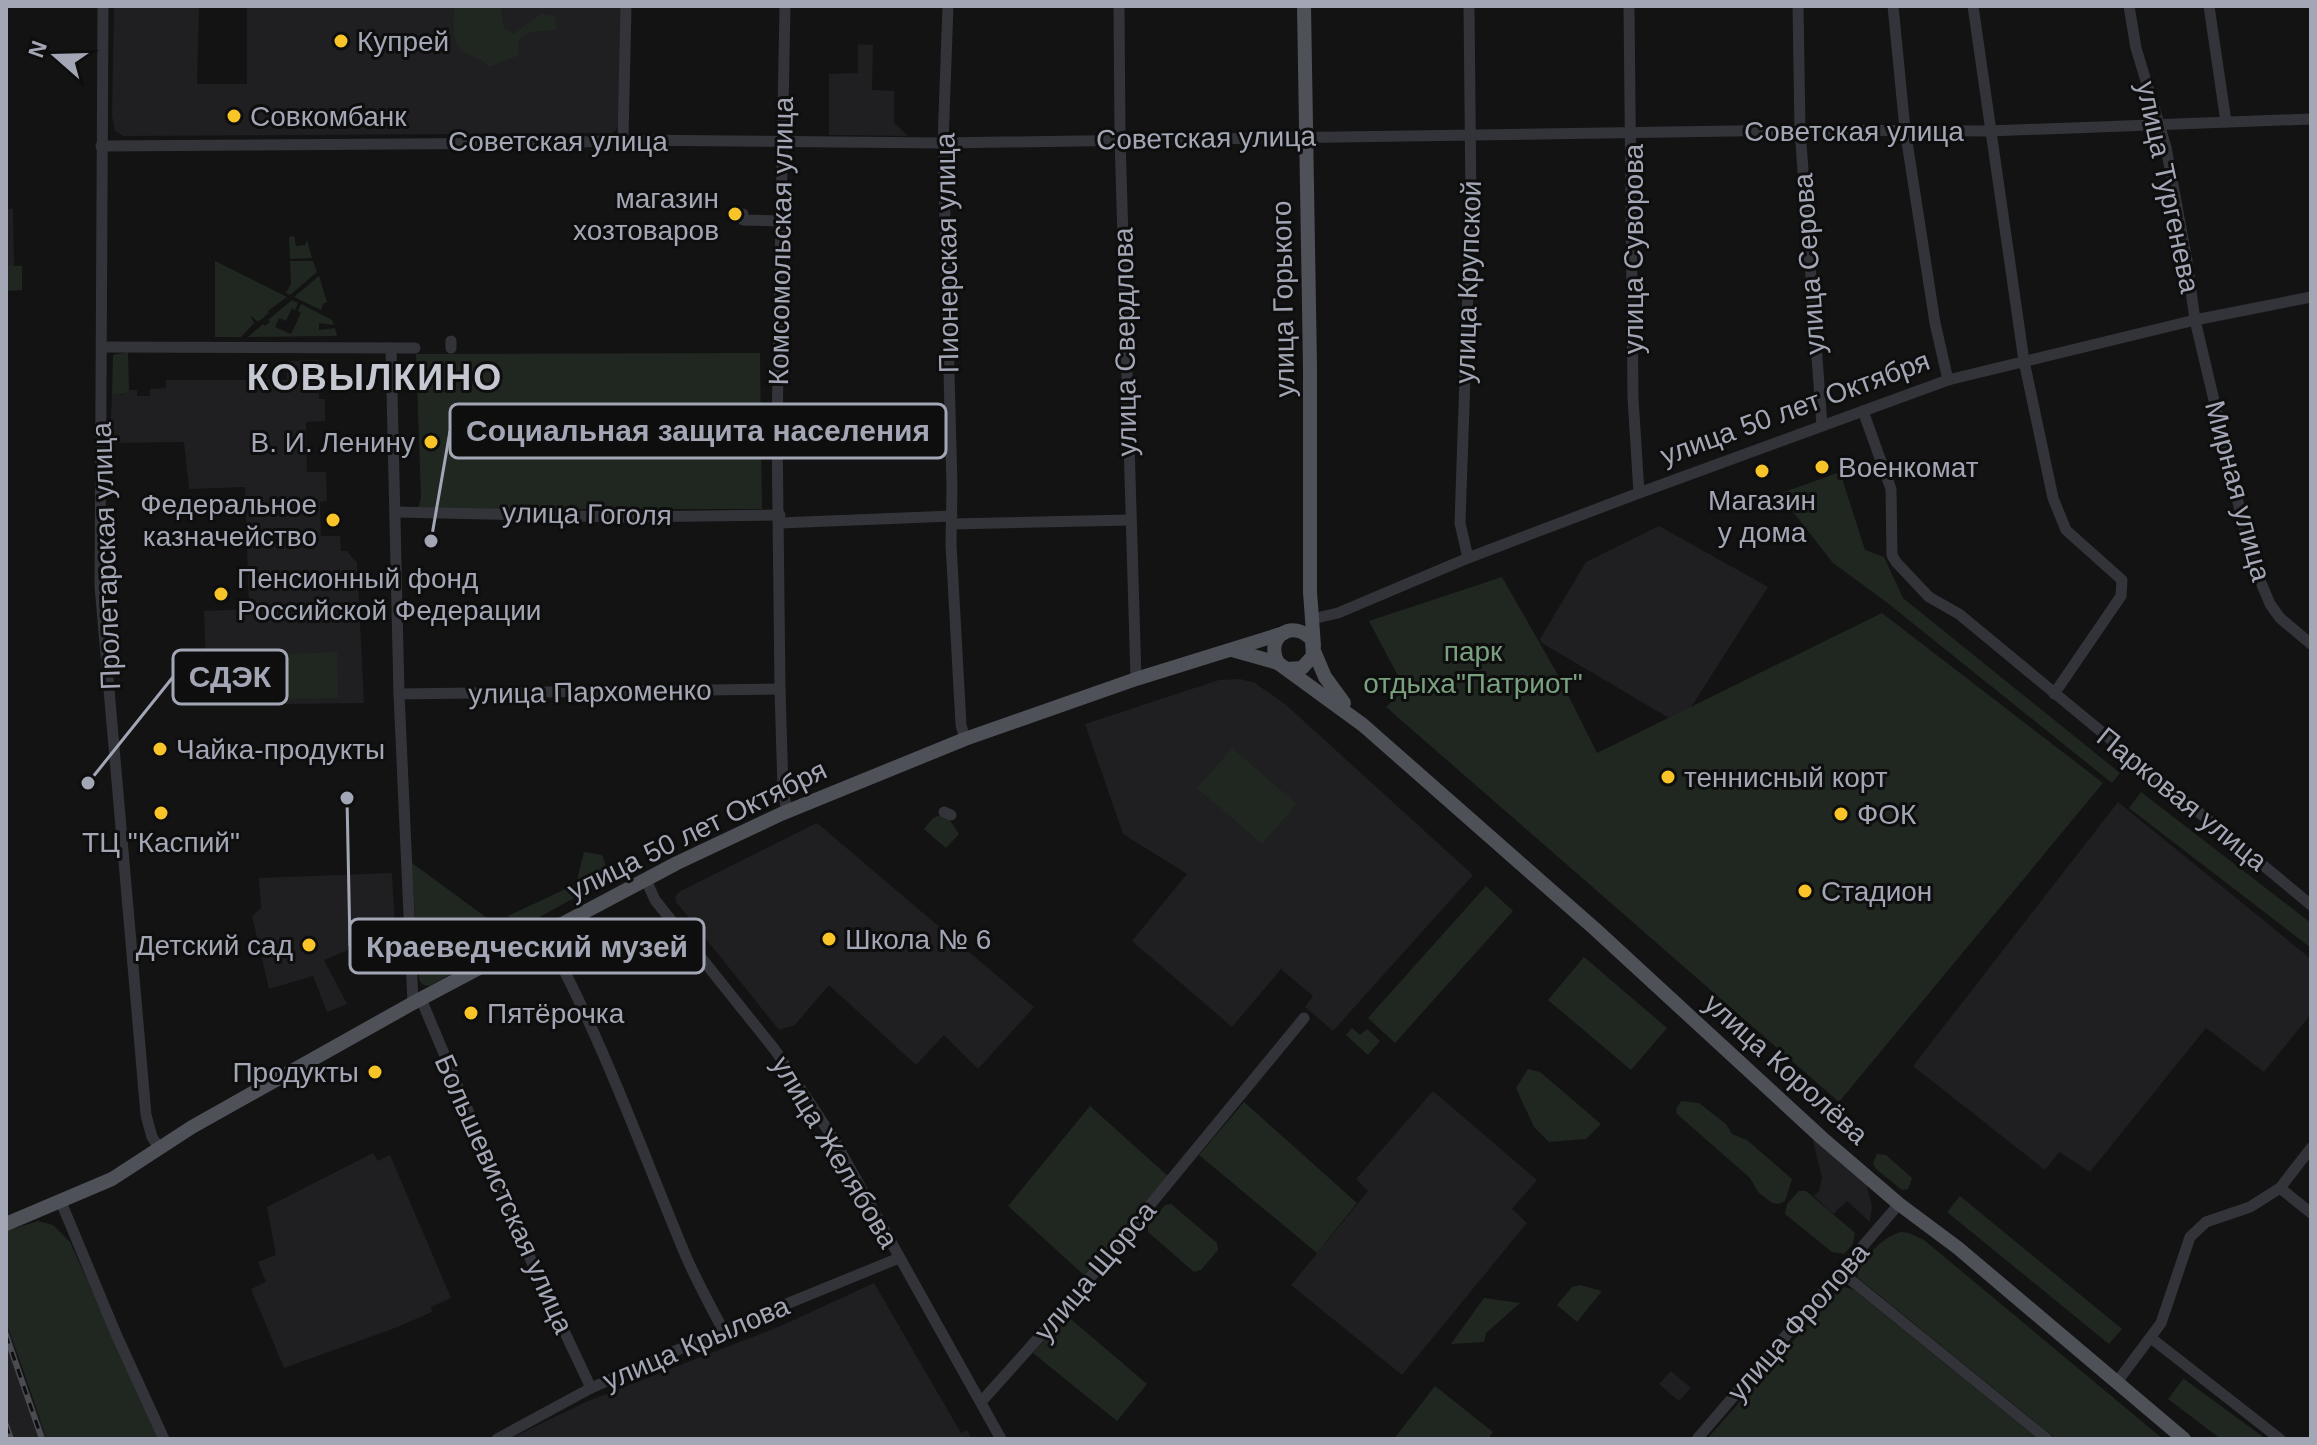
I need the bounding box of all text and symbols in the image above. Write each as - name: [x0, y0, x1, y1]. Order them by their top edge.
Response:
- north arrow: [16, 16, 96, 96]
- place label: Купрей: [357, 26, 449, 57]
- marker: Купрей: [332, 32, 350, 50]
- text: N: [23, 38, 52, 61]
- street label: улица Тургенева: [2130, 78, 2206, 296]
- street label: Комсомольская улица: [763, 96, 799, 386]
- place label: Совкомбанк: [250, 101, 407, 132]
- marker: Совкомбанк: [225, 107, 243, 125]
- street label: Советская улица: [1744, 116, 1964, 147]
- street label: Советская улица: [1096, 121, 1317, 155]
- street label: Советская улица: [448, 126, 668, 157]
- street label: Пионерская улица: [929, 132, 965, 373]
- street label: улица Суворова: [1618, 143, 1649, 354]
- street label: улица Серова: [1787, 172, 1831, 356]
- street label: улица Крупской: [1449, 180, 1487, 384]
- place label: магазин хозтоваров: [573, 183, 719, 246]
- street label: улица Горького: [1266, 200, 1300, 398]
- marker: магазин хозтоваров: [726, 205, 744, 223]
- street label: улица Свердлова: [1107, 227, 1142, 457]
- street label: улица 50 лет Октября: [1656, 345, 1934, 471]
- district label: КОВЫЛКИНО: [247, 357, 503, 398]
- street label: Мирная улица: [2199, 397, 2277, 585]
- callout: Социальная защита населения: [450, 404, 946, 458]
- text: Социальная защита населения: [466, 414, 930, 447]
- street label: Пролетарская улица: [86, 421, 126, 690]
- place label: В. И. Ленину: [251, 427, 415, 458]
- marker: В. И. Ленину: [422, 433, 440, 451]
- place label: Военкомат: [1838, 452, 1979, 483]
- marker: Военкомат: [1813, 458, 1831, 476]
- marker: Магазин у дома: [1753, 462, 1771, 480]
- place label: Магазин у дома: [1708, 485, 1816, 548]
- place label: Федеральное казначейство: [140, 489, 317, 552]
- street label: улица Гоголя: [502, 497, 672, 531]
- marker: Федеральное казначейство: [324, 511, 342, 529]
- place label: Пенсионный фонд Российской Федерации: [237, 563, 541, 626]
- marker: Пенсионный фонд Российской Федерации: [212, 585, 230, 603]
- park label: парк отдыха"Патриот": [1363, 636, 1583, 699]
- callout: СДЭК: [173, 650, 287, 704]
- text: СДЭК: [189, 660, 272, 693]
- street label: улица Пархоменко: [468, 674, 712, 710]
- street label: Парковая улица: [2091, 721, 2273, 877]
- place label: Чайка-продукты: [176, 734, 385, 765]
- marker: Чайка-продукты: [151, 740, 169, 758]
- street label: улица 50 лет Октября: [563, 754, 831, 906]
- place label: теннисный корт: [1684, 762, 1888, 793]
- marker: теннисный корт: [1659, 768, 1677, 786]
- place label: ФОК: [1857, 799, 1917, 830]
- marker: ТЦ "Каспий": [152, 804, 170, 822]
- marker: ФОК: [1832, 805, 1850, 823]
- place label: ТЦ "Каспий": [82, 827, 240, 858]
- place label: Стадион: [1821, 876, 1932, 907]
- marker: Стадион: [1796, 882, 1814, 900]
- callout: Краеведческий музей: [350, 919, 704, 973]
- place label: Школа № 6: [845, 924, 991, 955]
- place label: Детский сад: [136, 930, 293, 961]
- text: Краеведческий музей: [366, 930, 688, 963]
- marker: Школа № 6: [820, 930, 838, 948]
- marker: Детский сад: [300, 936, 318, 954]
- street label: улица Королёва: [1698, 987, 1874, 1151]
- place label: Пятёрочка: [487, 998, 625, 1029]
- marker: Пятёрочка: [462, 1004, 480, 1022]
- street label: Большевистская улица: [428, 1050, 580, 1338]
- street label: улица Желябова: [766, 1051, 905, 1254]
- place label: Продукты: [232, 1057, 359, 1088]
- marker: Продукты: [366, 1063, 384, 1081]
- street label: улица Щорса: [1028, 1195, 1162, 1347]
- street label: улица Фролова: [1721, 1236, 1875, 1407]
- street label: улица Крылова: [598, 1290, 794, 1396]

